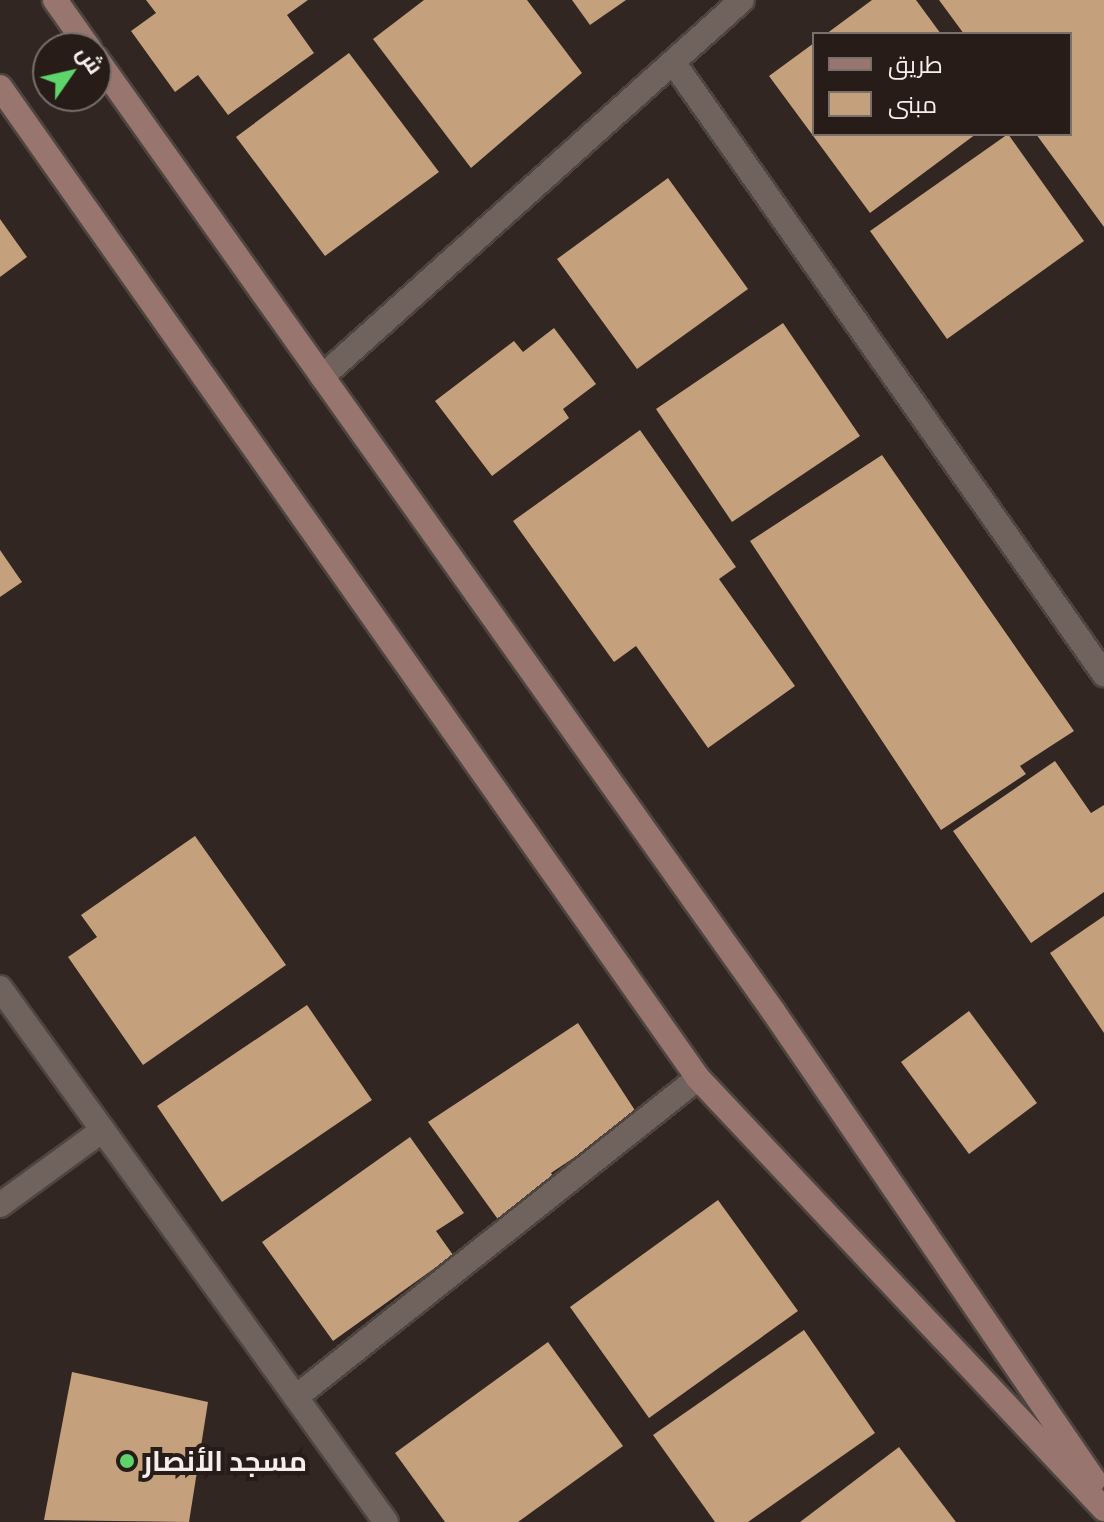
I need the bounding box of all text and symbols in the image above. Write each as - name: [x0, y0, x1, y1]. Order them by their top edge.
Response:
- north arrow: [32, 32, 112, 112]
- legend: [812, 32, 1072, 136]
- text: ش: [65, 36, 116, 83]
- text: طريق: [888, 42, 943, 87]
- text: مبنى: [888, 82, 937, 127]
- place label: مسجد الأنصار: [143, 1444, 307, 1478]
- marker: مسجد الأنصار: [118, 1452, 136, 1470]

